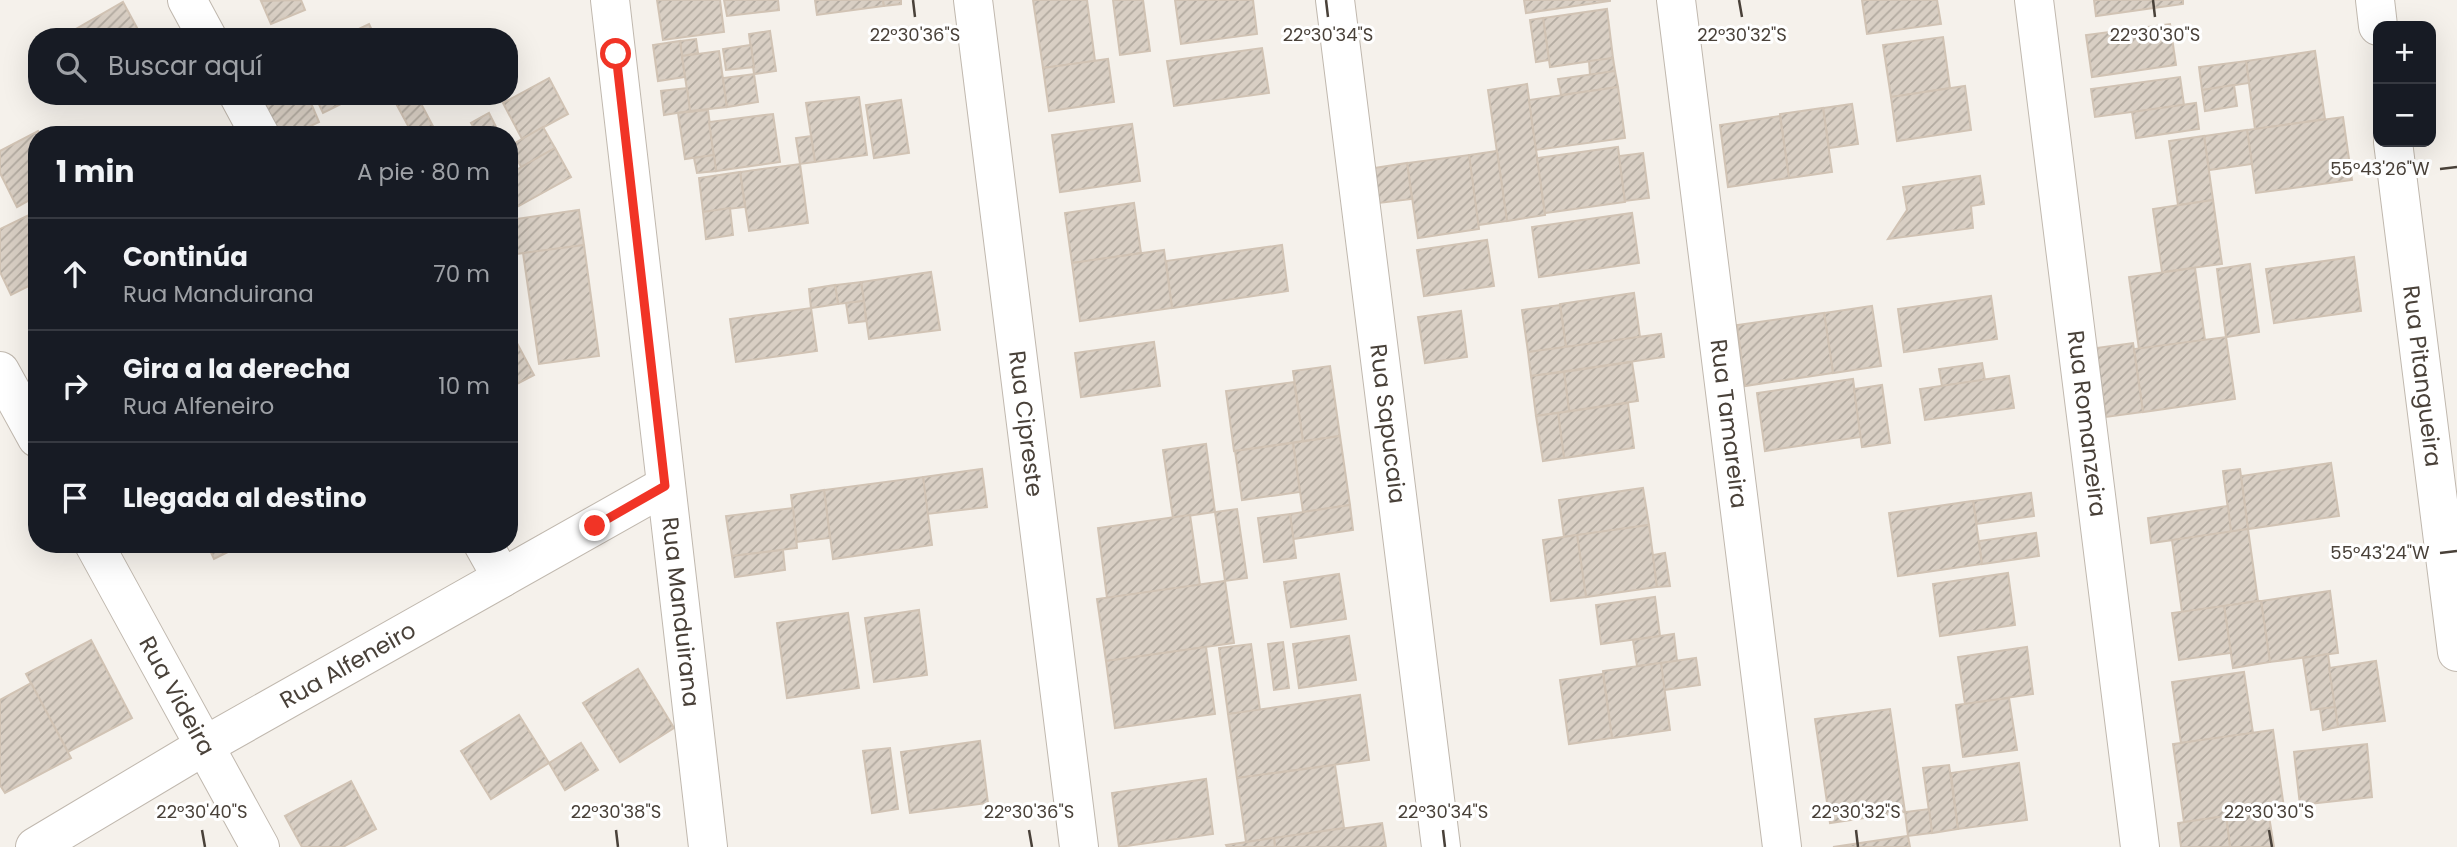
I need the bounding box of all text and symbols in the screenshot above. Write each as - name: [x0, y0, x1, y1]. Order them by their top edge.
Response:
- map controls: [2373, 21, 2436, 147]
- button: +: [2373, 21, 2436, 84]
- text: 22°30'36"S: [870, 22, 960, 47]
- text: 22°30'34"S: [1283, 22, 1373, 47]
- text: 22°30'32"S: [1697, 22, 1787, 47]
- text: 22°30'30"S: [2110, 22, 2200, 47]
- search box: [28, 28, 518, 105]
- route start: [600, 38, 631, 69]
- icon: search: [52, 48, 90, 86]
- text: Buscar aquí: [108, 48, 262, 84]
- button: −: [2373, 84, 2436, 147]
- text: 1 min: [56, 150, 134, 193]
- text: A pie · 80 m: [357, 156, 490, 188]
- text: 55°43'26"W: [2330, 156, 2430, 181]
- text: Continúa: [123, 239, 248, 275]
- icon: ahead: [56, 255, 94, 293]
- text: 70 m: [433, 258, 490, 290]
- text: Rua Manduirana: [123, 278, 314, 310]
- street label: Rua Pitangueira: [2395, 284, 2450, 469]
- street label: Rua Romanzeira: [2059, 329, 2115, 519]
- street label: Rua Tamareira: [1703, 337, 1755, 510]
- street label: Rua Sapucaia: [1362, 342, 1414, 505]
- street label: Rua Cipreste: [1001, 349, 1051, 499]
- text: Gira a la derecha: [123, 351, 351, 387]
- icon: right: [56, 367, 94, 405]
- text: 10 m: [438, 370, 490, 402]
- text: Rua Alfeneiro: [123, 390, 274, 422]
- icon: arrive: [56, 479, 94, 517]
- text: Llegada al destino: [123, 480, 367, 516]
- route end: [579, 510, 610, 541]
- street label: Rua Manduirana: [654, 515, 708, 709]
- text: 55°43'24"W: [2330, 540, 2430, 565]
- street label: Rua Alfeneiro: [274, 614, 422, 716]
- street label: Rua Videira: [132, 630, 223, 761]
- text: 22°30'40"S: [156, 799, 248, 824]
- text: 22°30'38"S: [571, 799, 661, 824]
- text: 22°30'36"S: [984, 799, 1074, 824]
- text: 22°30'34"S: [1398, 799, 1488, 824]
- text: 22°30'32"S: [1811, 799, 1901, 824]
- text: 22°30'30"S: [2224, 799, 2314, 824]

